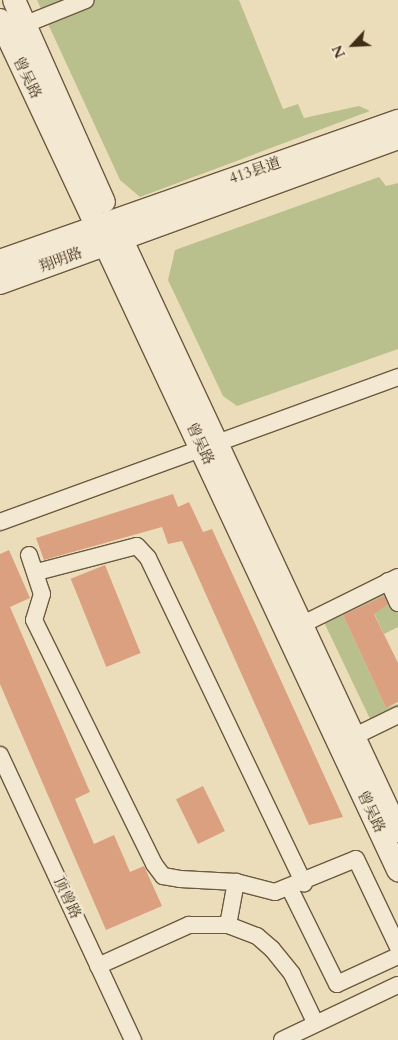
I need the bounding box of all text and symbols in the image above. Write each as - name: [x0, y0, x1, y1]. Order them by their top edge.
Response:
- north arrow: [328, 20, 378, 70]
- text: N: [328, 42, 350, 61]
- street label: 曾吴路: [9, 54, 45, 102]
- street label: 413县道: [227, 154, 283, 188]
- street label: 翔明路: [37, 244, 85, 276]
- street label: 曾吴路: [182, 420, 218, 468]
- street label: 曾吴路: [353, 788, 389, 836]
- street label: 顶曾路: [49, 874, 85, 922]

